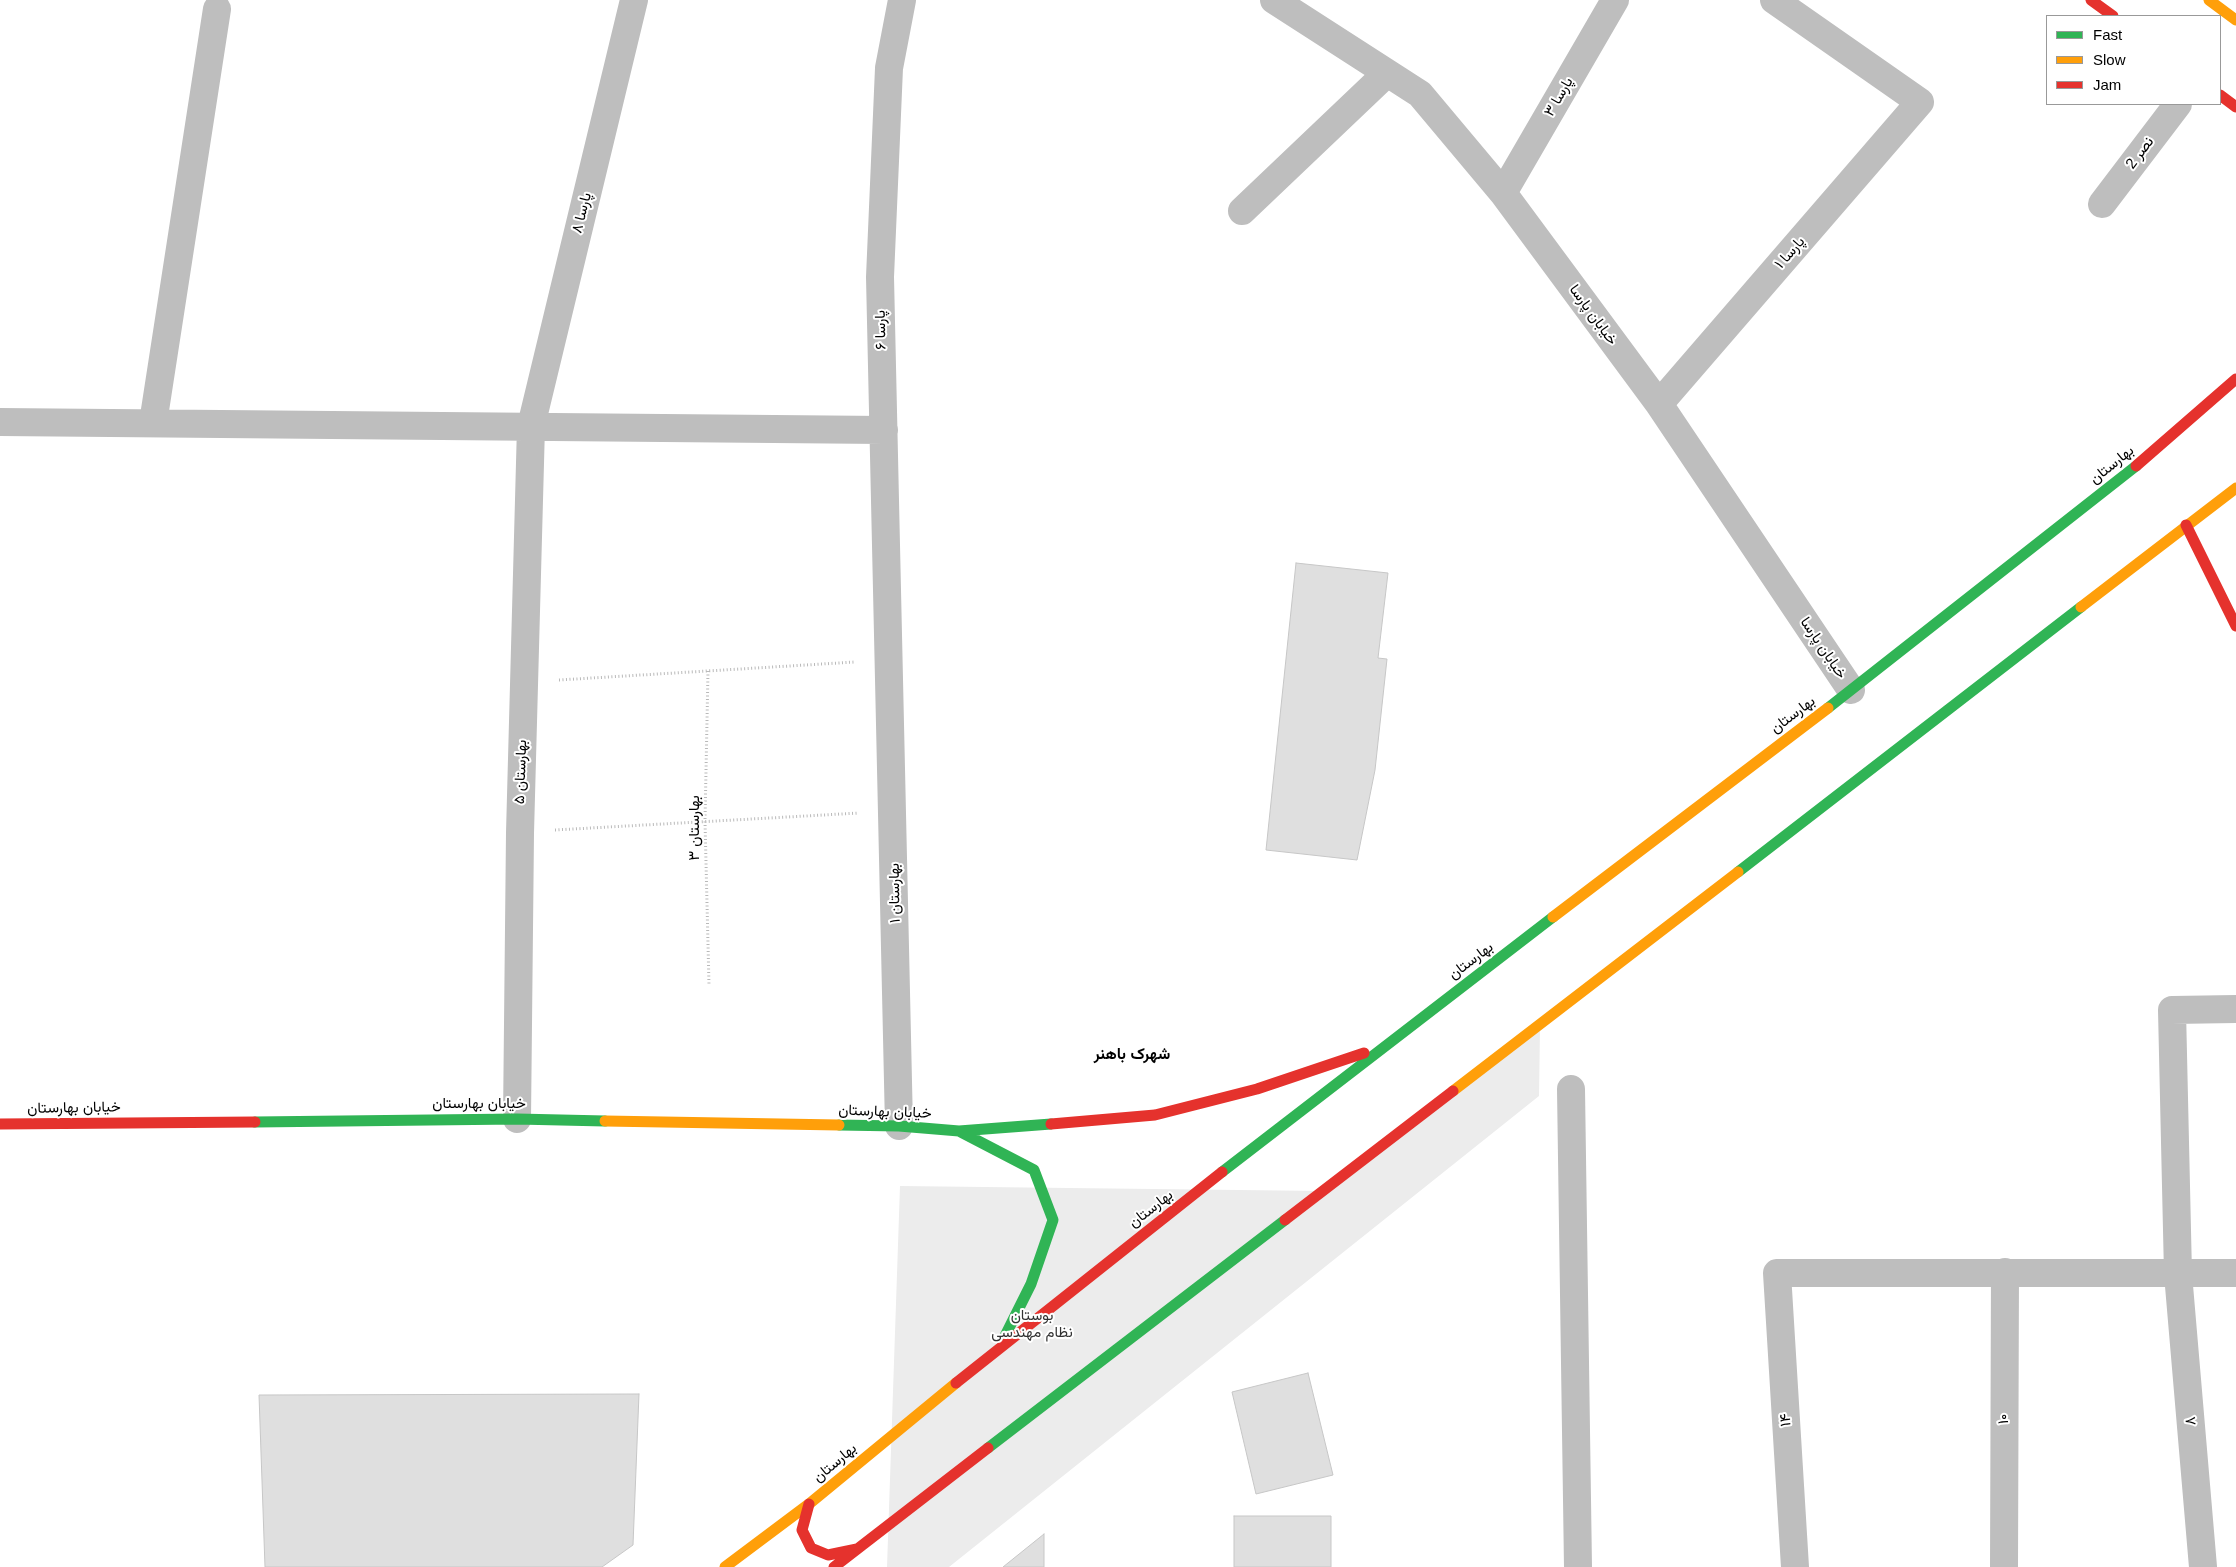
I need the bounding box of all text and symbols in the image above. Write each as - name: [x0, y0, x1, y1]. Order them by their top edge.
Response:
- legend: [2046, 15, 2221, 105]
- text: Fast: [2093, 26, 2122, 43]
- text: Slow: [2093, 51, 2126, 68]
- street label: پارسا ۳: [1541, 74, 1577, 120]
- text: Jam: [2093, 76, 2121, 93]
- street label: نصر 2: [2122, 133, 2158, 173]
- street label: ۸ پارسا: [568, 191, 596, 235]
- street label: پارسا ۱: [1771, 233, 1809, 273]
- street label: خیابان پارسا: [1565, 281, 1621, 349]
- street label: پارسا ۶: [872, 310, 890, 350]
- street label: بهارستان: [2086, 442, 2138, 488]
- street label: خیابان پارسا: [1796, 614, 1850, 682]
- street label: بهارستان: [1767, 692, 1819, 738]
- street label: بهارستان ۵: [511, 739, 531, 805]
- street label: بهارستان ۳: [686, 795, 704, 861]
- street label: بهارستان ۱: [885, 863, 905, 923]
- street label: بهارستان: [1445, 938, 1497, 984]
- district label: شهرک باهنر: [1094, 1045, 1170, 1065]
- street label: خیابان بهارستان: [432, 1095, 526, 1113]
- street label: خیابان بهارستان: [27, 1098, 121, 1118]
- street label: خیابان بهارستان: [838, 1101, 932, 1123]
- street label: بهارستان: [1125, 1186, 1177, 1232]
- park label: بوستان نظام مهندسی: [991, 1307, 1073, 1342]
- street label: ۱۴: [1777, 1413, 1795, 1427]
- street label: ۱۰: [1995, 1414, 2013, 1424]
- street label: ۸: [2182, 1416, 2200, 1426]
- street label: بهارستان: [810, 1440, 860, 1486]

